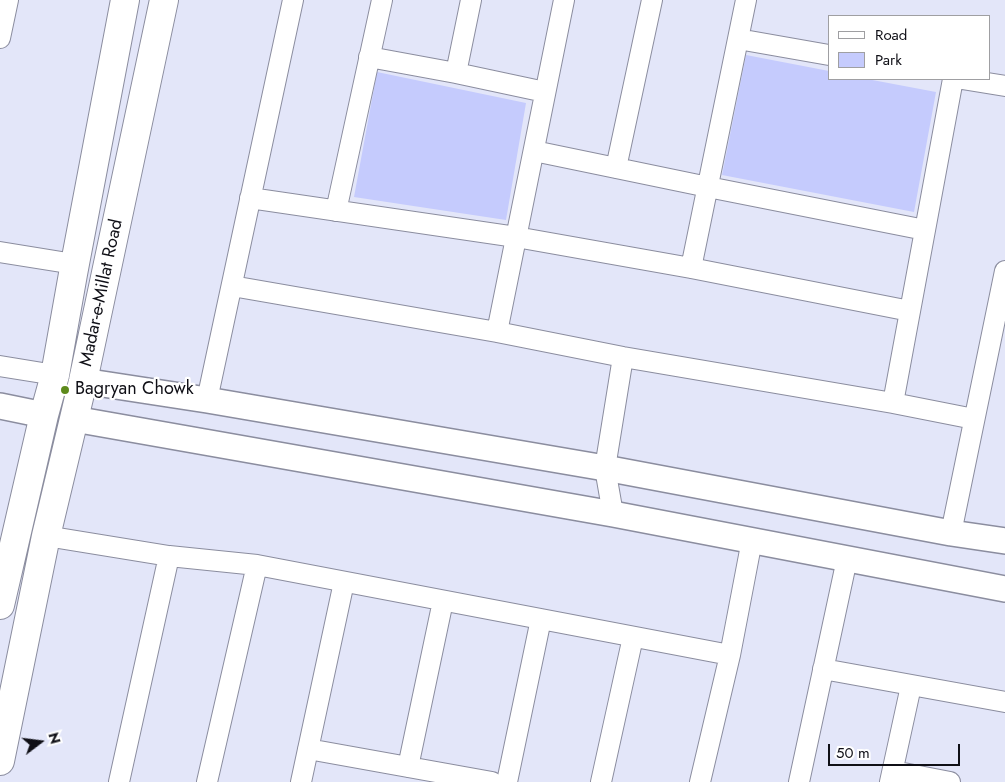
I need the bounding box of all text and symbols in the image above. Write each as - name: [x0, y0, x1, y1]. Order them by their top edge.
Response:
- legend: [828, 15, 990, 80]
- text: Road: [875, 24, 907, 46]
- text: Park: [875, 49, 902, 71]
- street label: Madar-e-Millat Road: [76, 217, 128, 369]
- place label: Bagryan Chowk: [75, 379, 194, 401]
- marker: Bagryan Chowk: [59, 384, 71, 396]
- north arrow: [15, 717, 65, 767]
- text: N: [43, 730, 66, 746]
- scale bar: [830, 734, 962, 766]
- text: 50 m: [836, 742, 870, 764]

